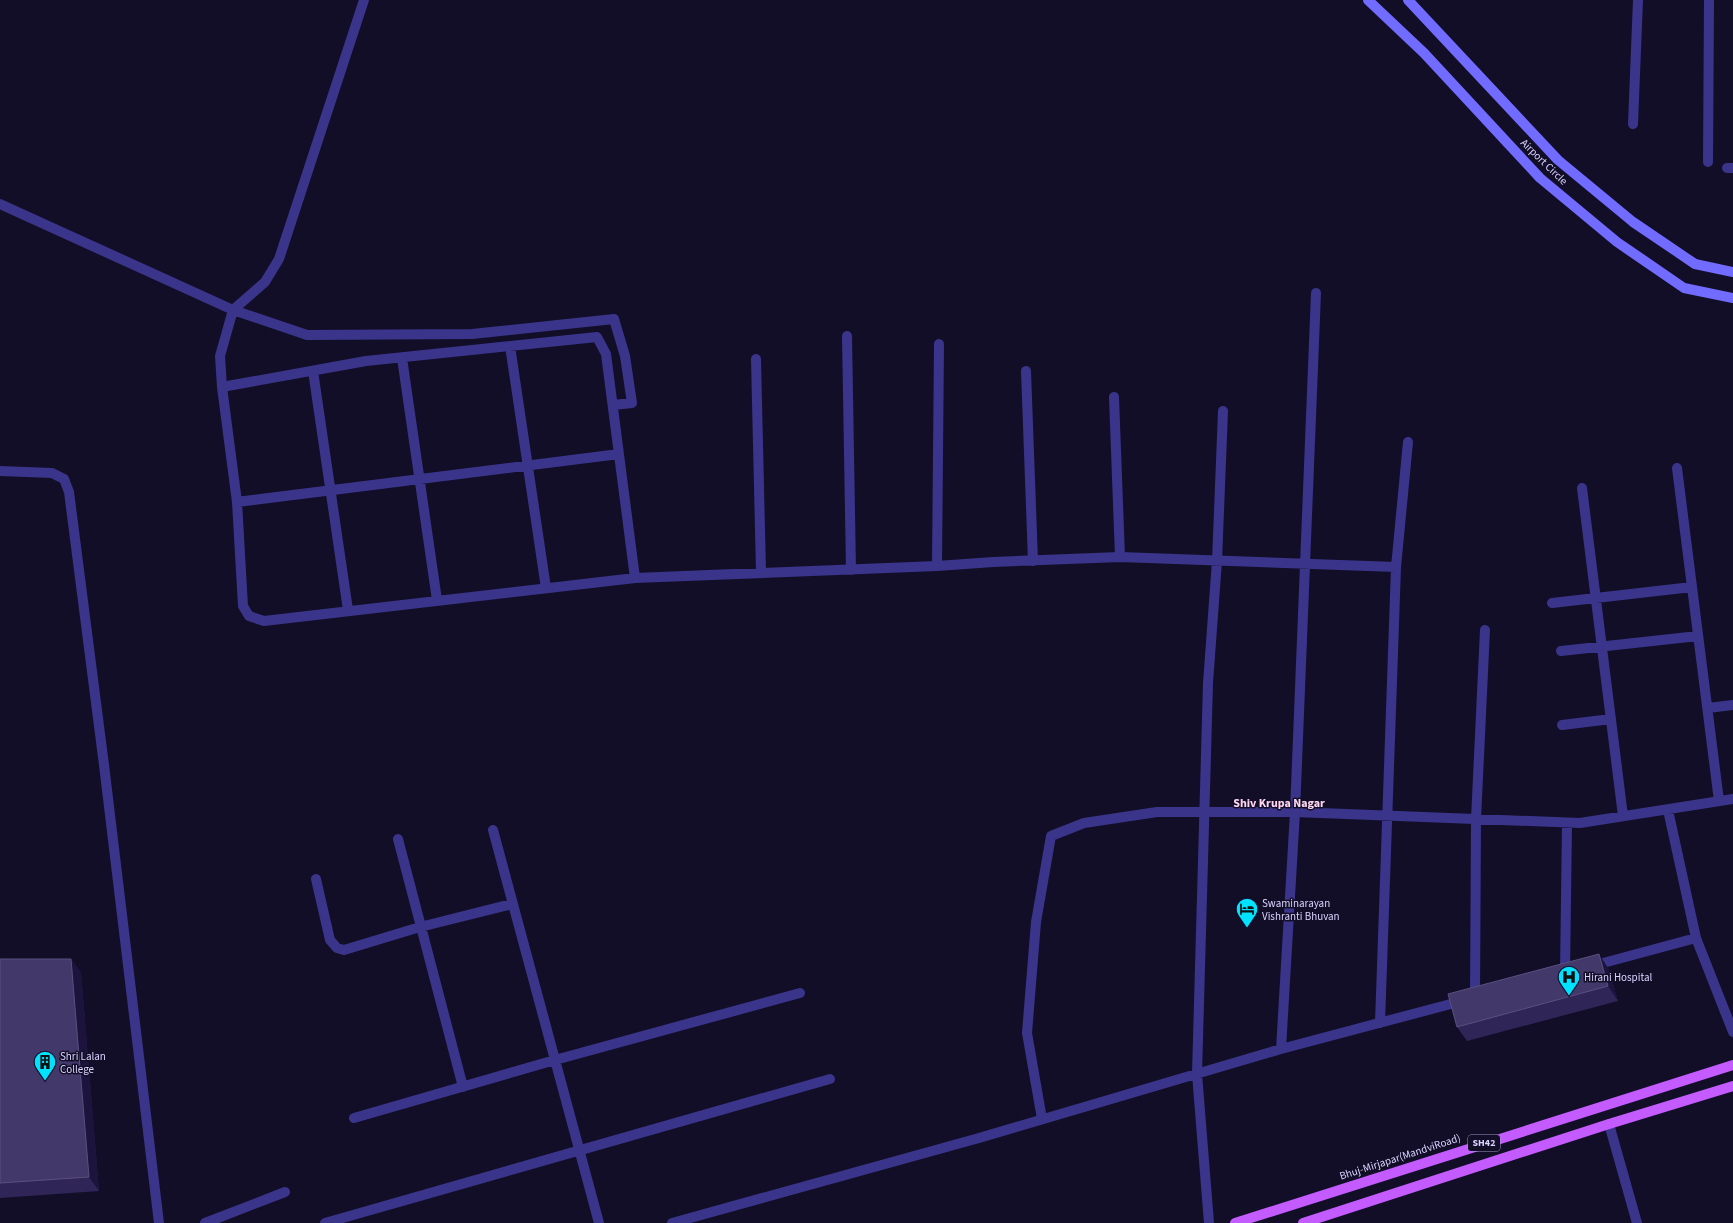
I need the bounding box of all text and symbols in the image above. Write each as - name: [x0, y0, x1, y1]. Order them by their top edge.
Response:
- street label: Airport Circle: [1517, 136, 1571, 189]
- district label: Shiv Krupa Nagar: [1233, 795, 1325, 812]
- hotel icon: Swaminarayan Vishranti Bhuvan: [1234, 896, 1260, 929]
- place label: Swaminarayan Vishranti Bhuvan: [1262, 896, 1340, 924]
- hospital icon: Hirani Hospital: [1556, 964, 1582, 997]
- place label: Hirani Hospital: [1584, 970, 1652, 985]
- building icon: Shri Lalan College: [32, 1049, 58, 1082]
- place label: Shri Lalan College: [60, 1049, 106, 1077]
- street label: Bhuj-Mirjapar(MandviRoad): [1338, 1130, 1462, 1184]
- road number: SH42: [1468, 1135, 1500, 1151]

